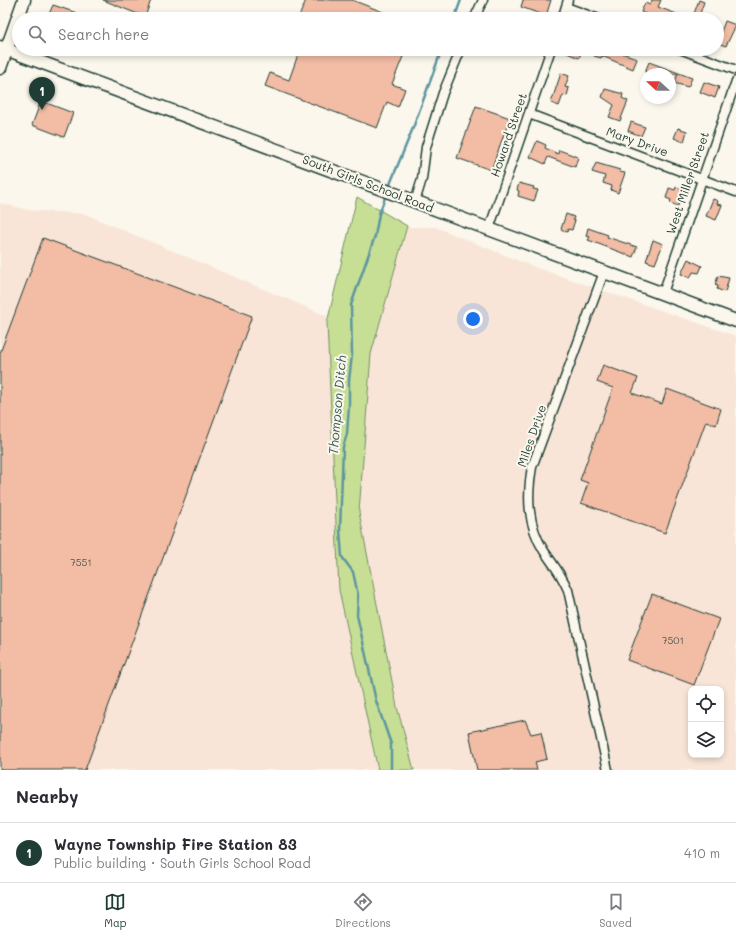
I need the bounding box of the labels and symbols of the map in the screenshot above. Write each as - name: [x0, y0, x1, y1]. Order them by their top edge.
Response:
- north arrow: [640, 68, 676, 104]
- pin: 1: [29, 77, 55, 110]
- street label: Howard Street: [486, 90, 530, 179]
- street label: Mary Drive: [604, 122, 671, 160]
- street label: West Miller Street: [662, 129, 712, 236]
- street label: South Girls School Road: [301, 151, 437, 216]
- your location: [463, 309, 483, 329]
- water label: Thompson Ditch: [324, 355, 349, 455]
- street label: Miles Drive: [513, 402, 549, 469]
- house number: 7551: [70, 555, 92, 569]
- house number: 7501: [662, 633, 684, 647]

